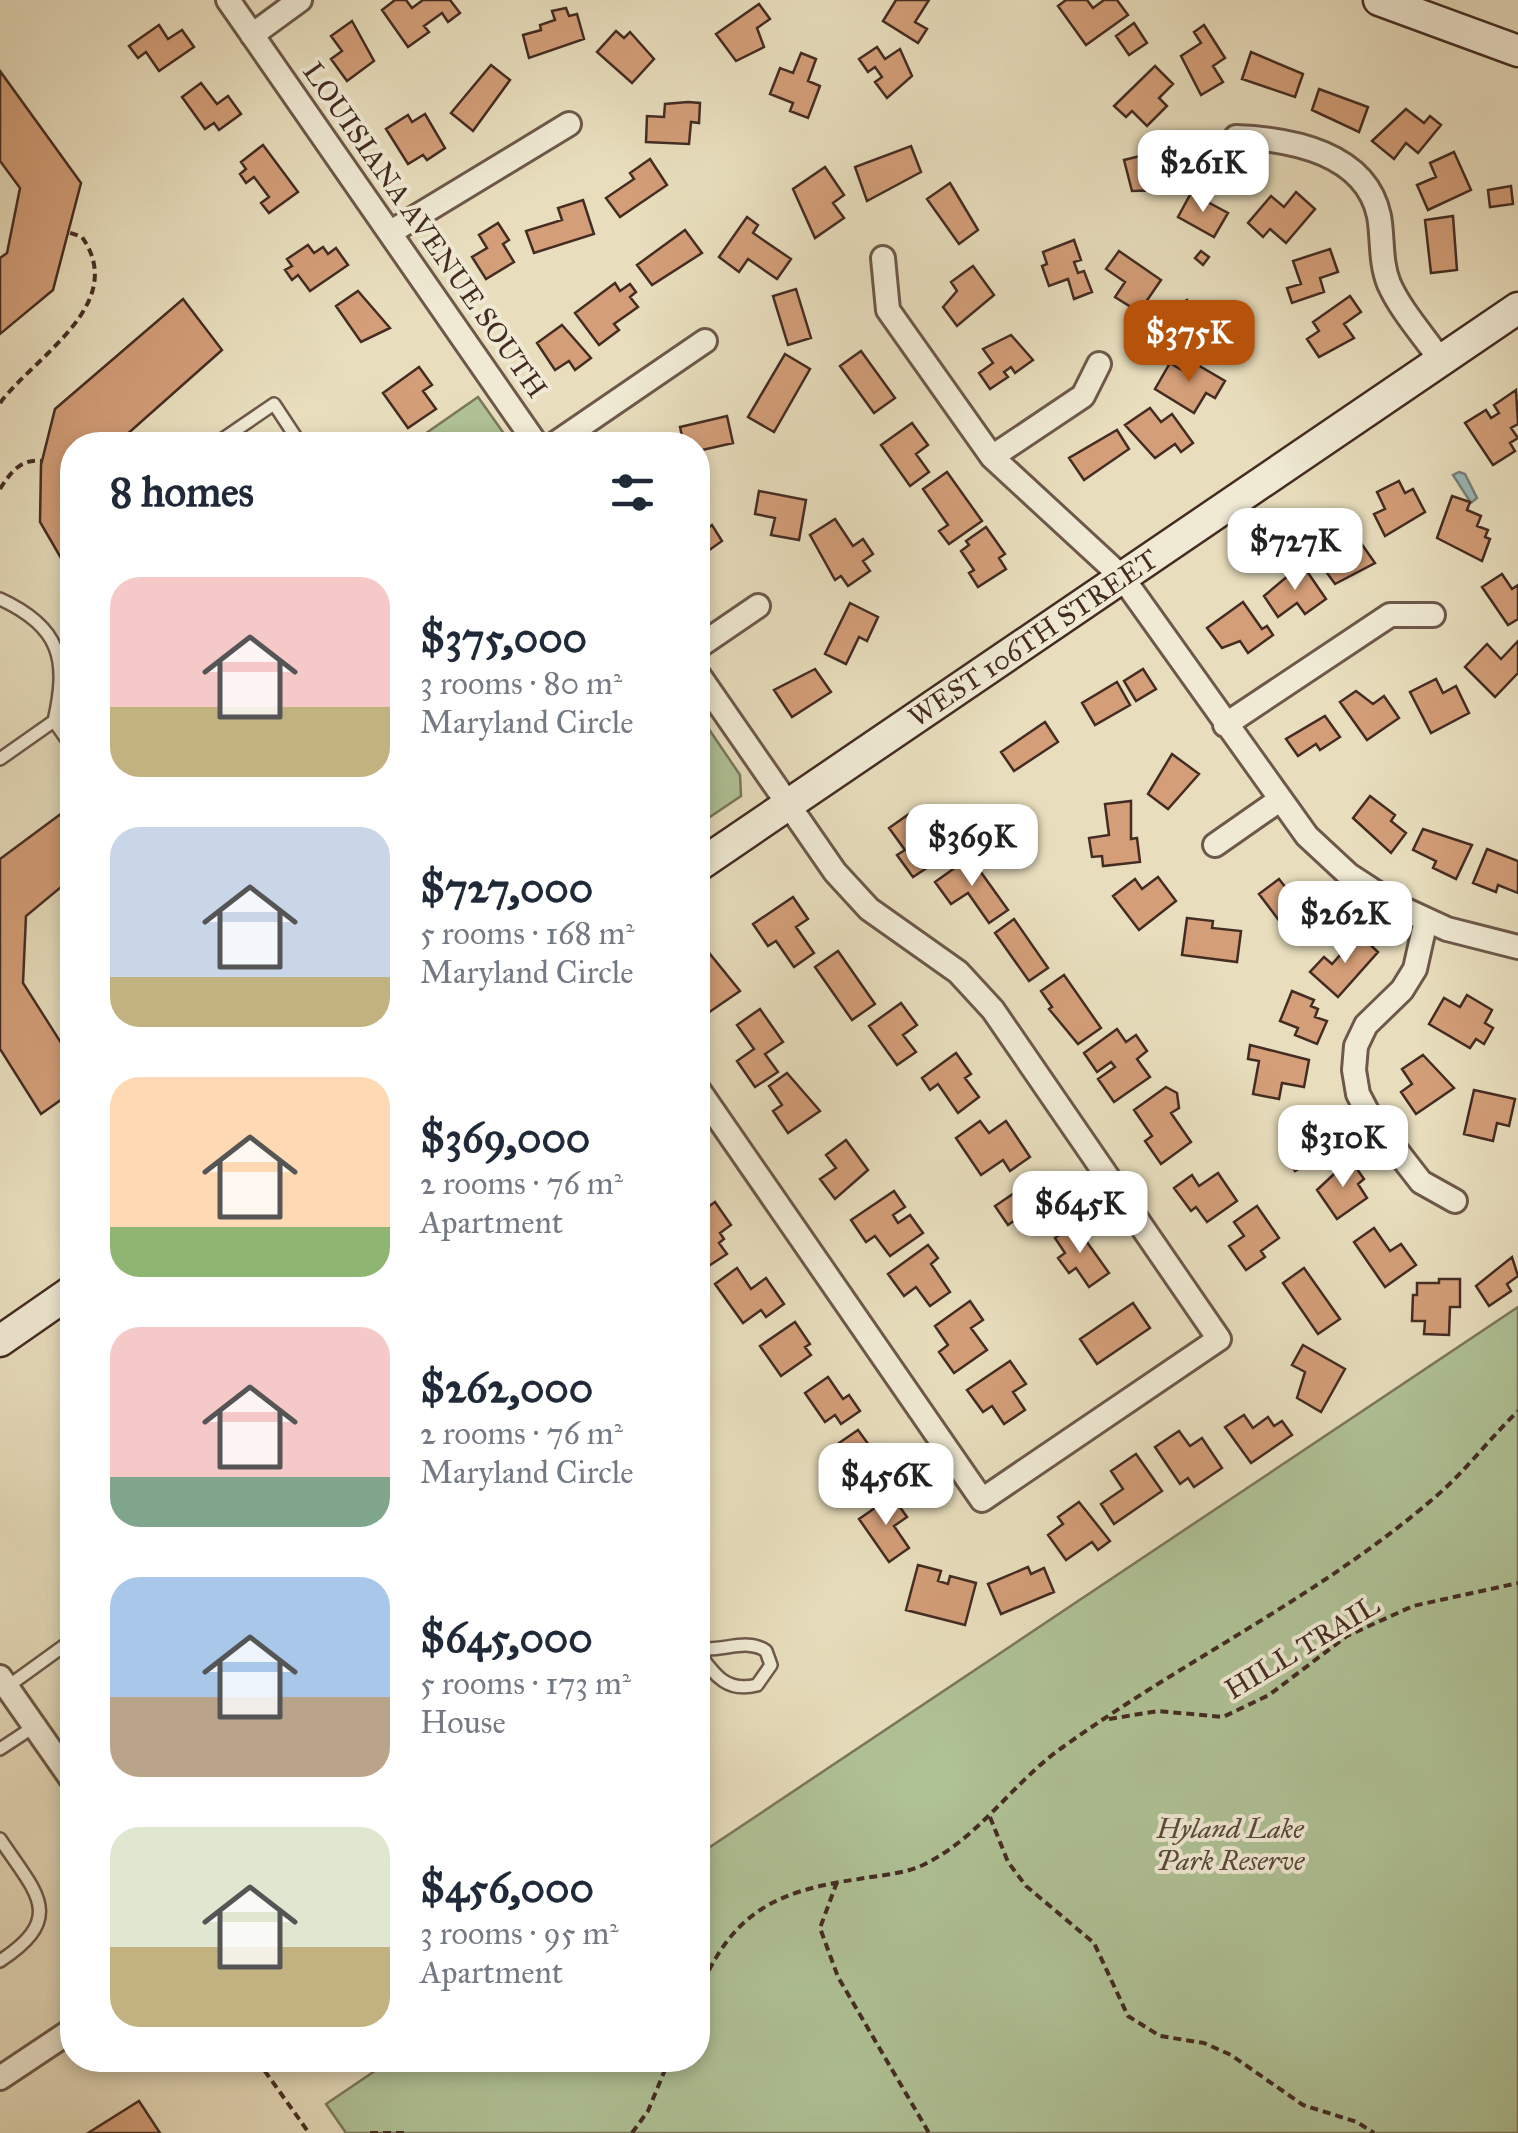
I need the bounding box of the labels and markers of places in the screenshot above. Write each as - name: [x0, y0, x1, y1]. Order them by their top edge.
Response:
- pin: $261K: [1133, 130, 1273, 215]
- pin: $375K: [1119, 300, 1259, 385]
- pin: $727K: [1225, 508, 1365, 593]
- pin: $369K: [902, 804, 1042, 889]
- pin: $262K: [1275, 881, 1415, 966]
- pin: $310K: [1273, 1105, 1413, 1190]
- pin: $645K: [1010, 1171, 1150, 1256]
- pin: $456K: [816, 1443, 956, 1528]

